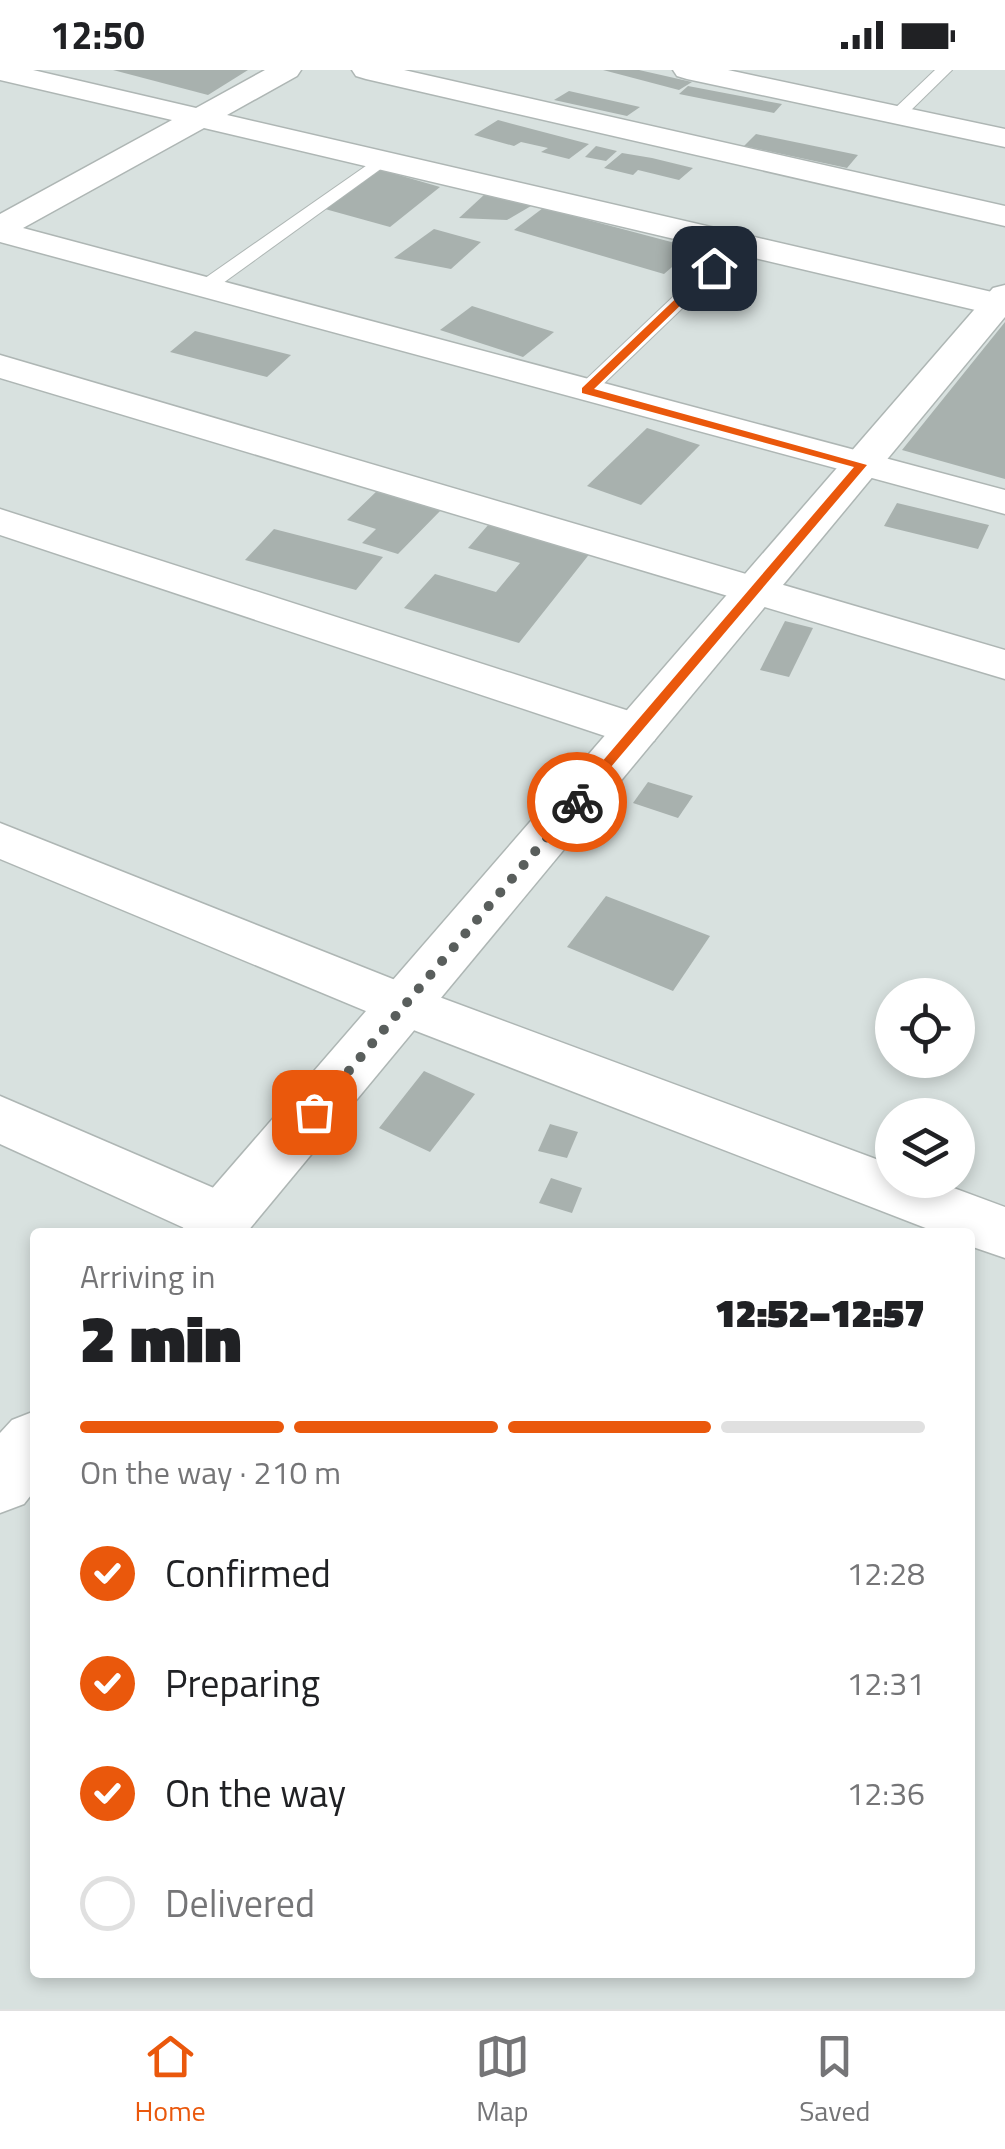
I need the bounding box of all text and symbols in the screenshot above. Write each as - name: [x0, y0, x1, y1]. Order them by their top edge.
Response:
- text: 12:50: [50, 6, 145, 64]
- pin: [672, 226, 757, 311]
- icon: home: [687, 241, 742, 296]
- courier: [527, 752, 627, 852]
- icon: bike: [550, 775, 605, 830]
- map controls: [875, 978, 975, 1198]
- button: locate: [875, 978, 975, 1078]
- pin: [272, 1070, 357, 1155]
- icon: bag: [287, 1085, 342, 1140]
- button: layers: [875, 1098, 975, 1198]
- text: Arriving in: [80, 1252, 216, 1300]
- text: 12:52–12:57: [715, 1284, 925, 1342]
- text: 2 min: [80, 1288, 241, 1387]
- text: On the way · 210 m: [80, 1448, 341, 1496]
- text: Confirmed: [165, 1544, 331, 1602]
- icon: check: [80, 1546, 135, 1601]
- text: 12:28: [846, 1549, 925, 1597]
- text: Preparing: [165, 1654, 320, 1712]
- icon: check: [80, 1656, 135, 1711]
- text: 12:31: [846, 1659, 925, 1707]
- text: On the way: [165, 1764, 346, 1822]
- icon: check: [80, 1766, 135, 1821]
- text: 12:36: [846, 1769, 925, 1817]
- text: Delivered: [165, 1874, 315, 1932]
- tab: Home: [135, 2029, 206, 2132]
- tab: Map: [475, 2029, 530, 2132]
- tab: Saved: [799, 2029, 870, 2132]

